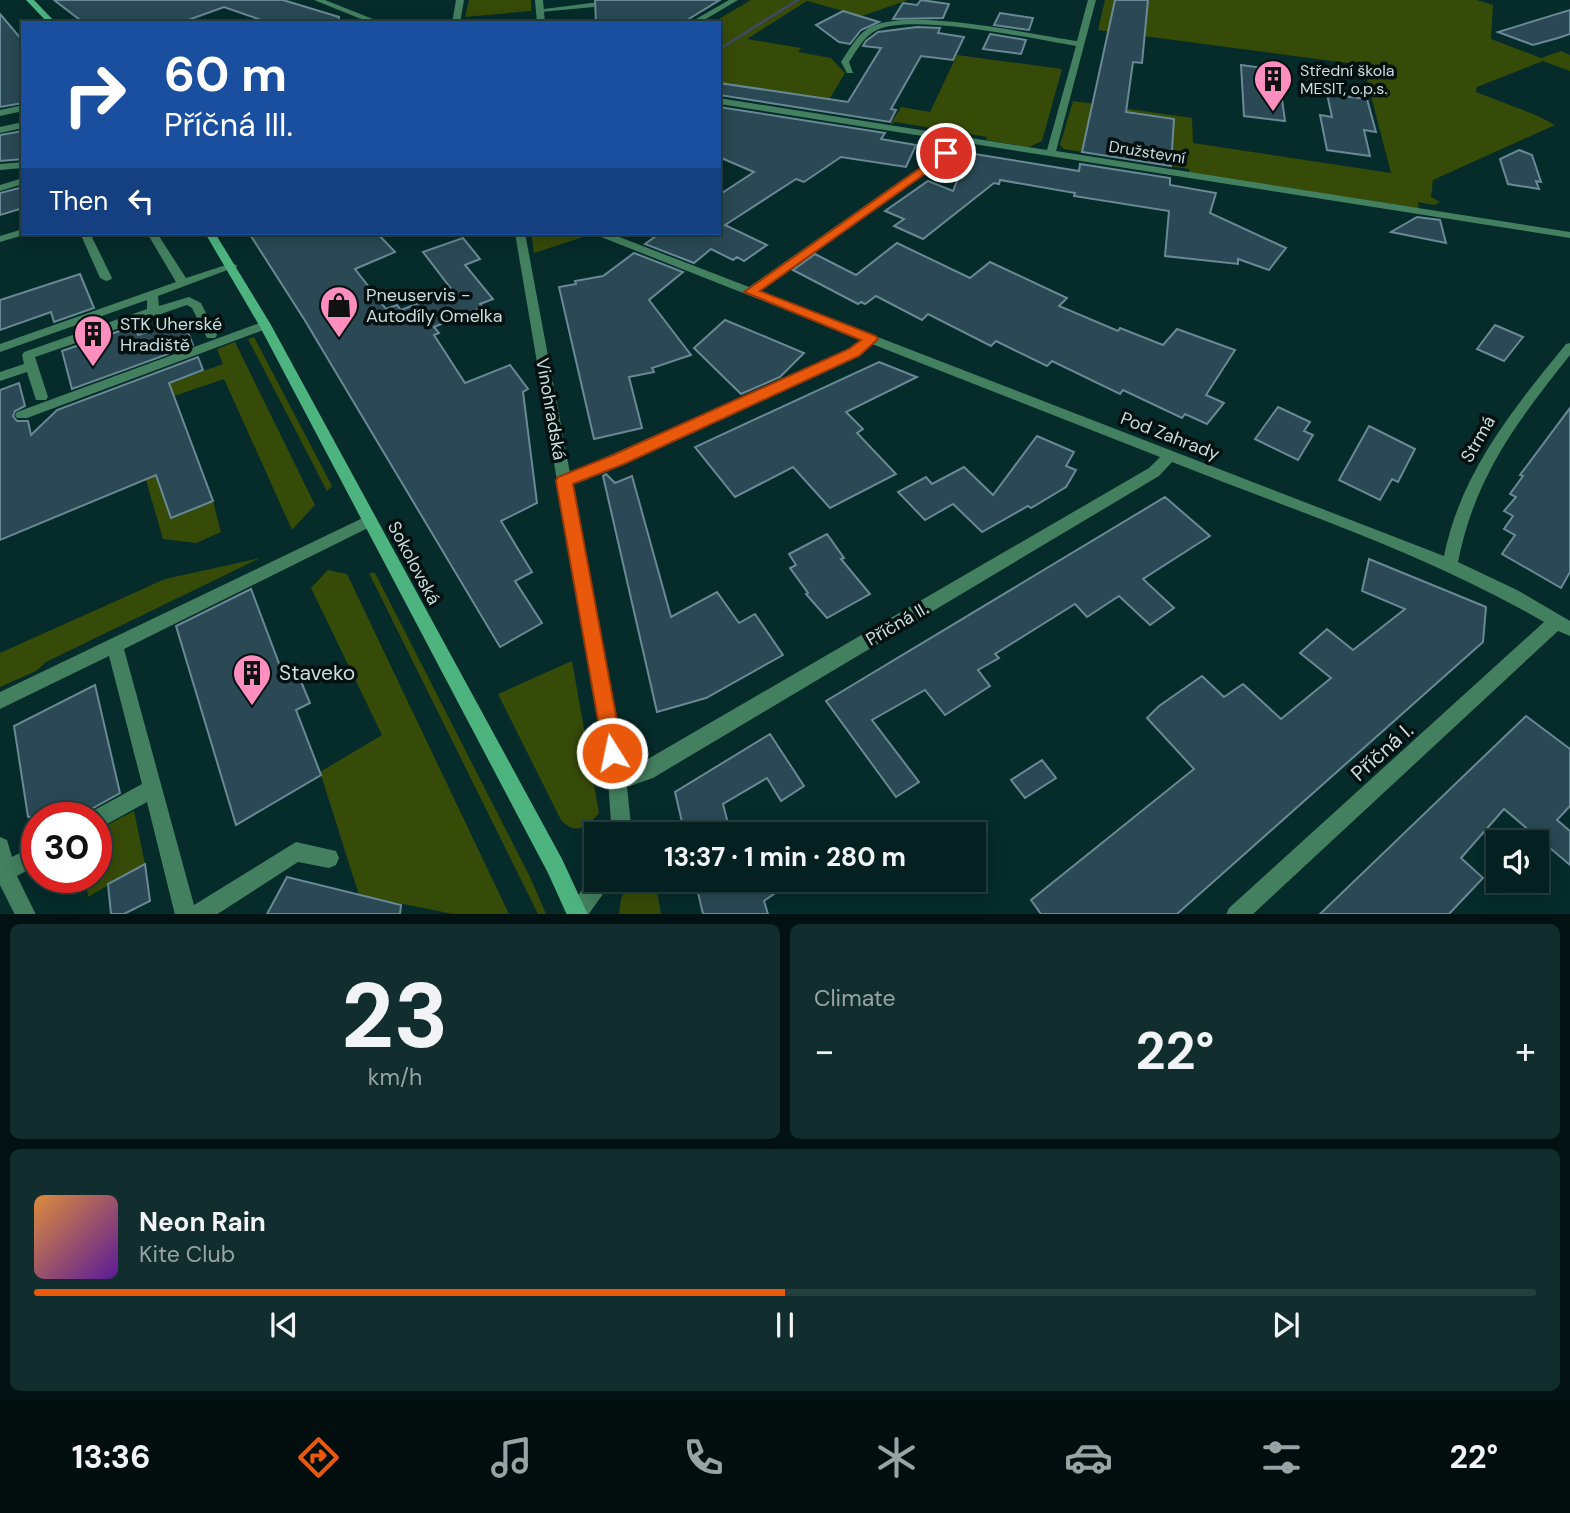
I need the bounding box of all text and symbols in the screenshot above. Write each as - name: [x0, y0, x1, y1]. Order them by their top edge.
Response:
- text: 60 m: [164, 42, 287, 106]
- icon: right: [49, 49, 140, 140]
- building icon: Střední škola MESIT, o.p.s.: [1252, 58, 1294, 113]
- place label: Střední škola MESIT, o.p.s.: [1300, 60, 1395, 99]
- text: Příčná III.: [164, 104, 293, 146]
- pin: [916, 123, 976, 183]
- icon: arrive: [927, 134, 965, 172]
- street label: Družstevní: [1107, 136, 1187, 168]
- icon: left: [122, 182, 160, 220]
- text: Then: [49, 184, 108, 218]
- place label: Pneuservis - Autodíly Omelka: [366, 283, 503, 328]
- shop icon: Pneuservis - Autodíly Omelka: [318, 284, 360, 339]
- place label: STK Uherské Hradiště: [120, 312, 222, 357]
- building icon: STK Uherské Hradiště: [72, 313, 114, 368]
- street label: Vinohradská: [530, 356, 572, 462]
- street label: Pod Zahrady: [1117, 406, 1223, 466]
- street label: Strmá: [1455, 411, 1501, 467]
- street label: Sokolovská: [382, 517, 446, 609]
- street label: Příčná II.: [861, 597, 933, 651]
- building icon: Staveko: [231, 652, 273, 707]
- place label: Staveko: [279, 659, 355, 687]
- position arrow: [575, 716, 649, 790]
- street label: Příčná I.: [1345, 717, 1419, 787]
- speed limit sign: 30: [21, 802, 112, 893]
- map controls: [1486, 830, 1549, 893]
- button: sound: [1486, 830, 1549, 893]
- text: 13:37 · 1 min · 280 m: [664, 840, 906, 874]
- text: 23: [341, 957, 449, 1075]
- text: Climate: [814, 983, 896, 1013]
- text: 22°: [1136, 1017, 1214, 1085]
- text: −: [814, 1026, 835, 1076]
- text: +: [1515, 1026, 1536, 1076]
- text: km/h: [368, 1062, 422, 1092]
- text: Neon Rain: [139, 1205, 266, 1239]
- text: Kite Club: [139, 1239, 235, 1269]
- icon: previous: [265, 1306, 303, 1344]
- icon: pause: [766, 1306, 804, 1344]
- icon: next: [1267, 1306, 1305, 1344]
- icon: directions: [294, 1433, 343, 1482]
- icon: music: [487, 1433, 536, 1482]
- icon: phone: [679, 1433, 728, 1482]
- icon: climate: [872, 1433, 921, 1482]
- icon: car: [1064, 1433, 1113, 1482]
- icon: filters: [1257, 1433, 1306, 1482]
- text: 13:36: [72, 1436, 150, 1478]
- text: 22°: [1450, 1436, 1498, 1478]

